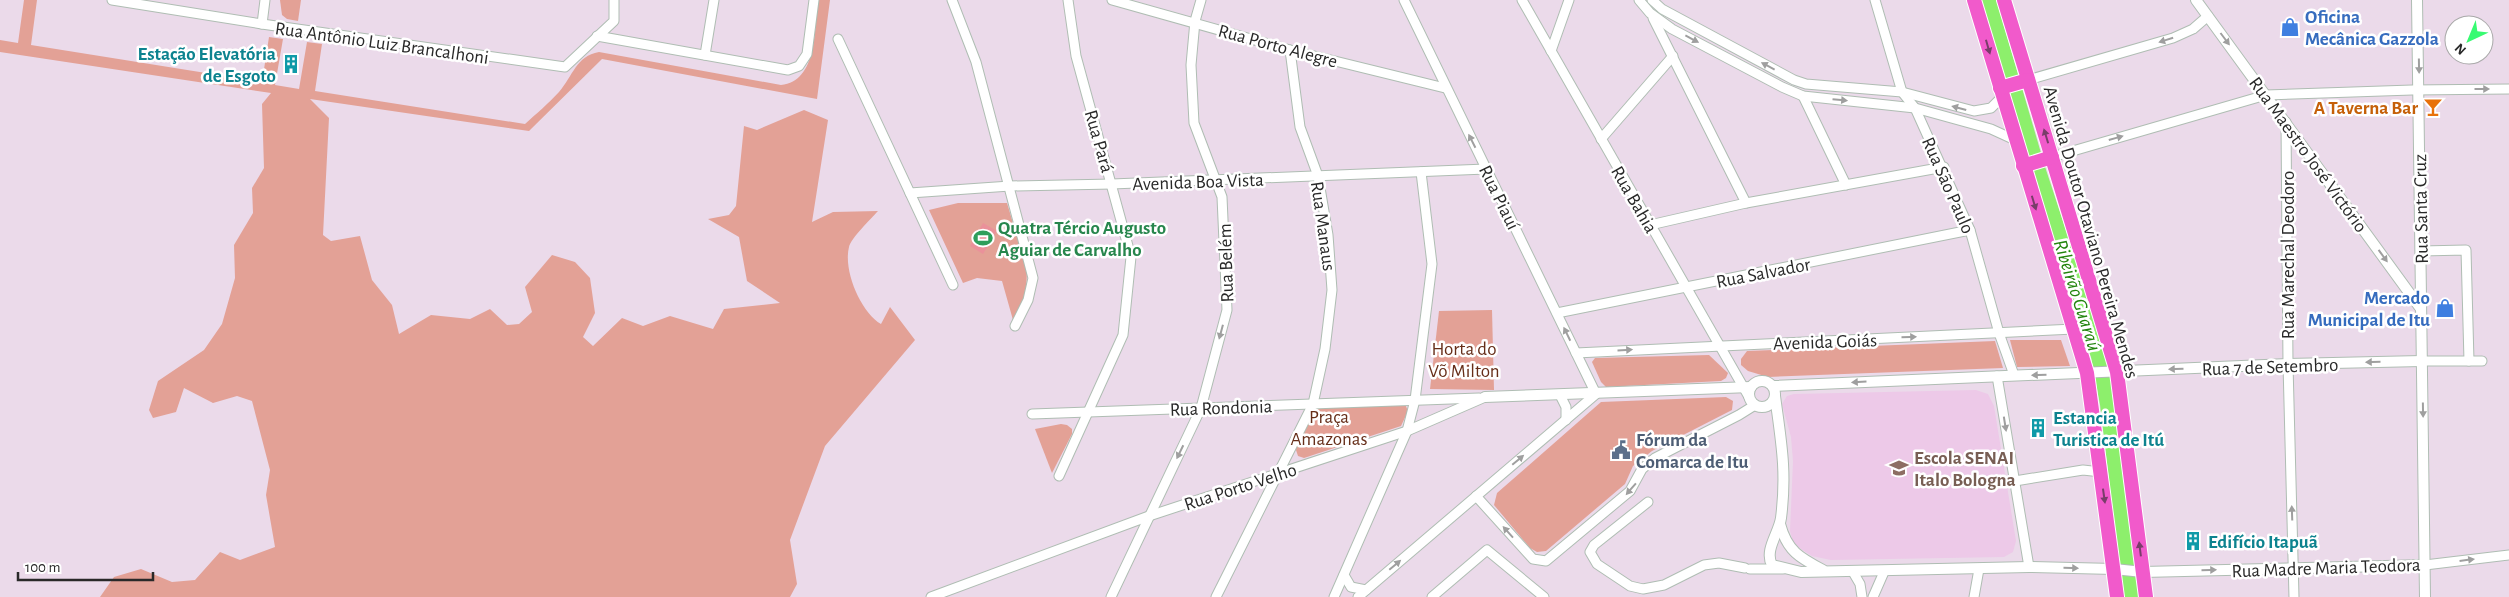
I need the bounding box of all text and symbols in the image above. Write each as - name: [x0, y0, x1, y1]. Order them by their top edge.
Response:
- place label: Oficina Mecânica Gazzola: [2305, 8, 2439, 49]
- north arrow: [2444, 15, 2494, 65]
- shop icon: Oficina Mecânica Gazzola: [2279, 16, 2301, 38]
- street label: Rua Antônio Luiz Brancalhoni: [274, 19, 490, 68]
- street label: Rua Porto Alegre: [1216, 21, 1339, 72]
- one-way arrow: [2220, 32, 2231, 45]
- one-way arrow: [1684, 35, 1699, 43]
- one-way arrow: [2159, 37, 2174, 45]
- one-way arrow: [1984, 39, 1992, 54]
- text: N: [2452, 40, 2469, 57]
- place label: Estação Elevatória de Esgoto: [138, 45, 276, 86]
- building icon: Estação Elevatória de Esgoto: [280, 53, 302, 75]
- one-way arrow: [2415, 58, 2423, 74]
- one-way arrow: [1762, 62, 1775, 71]
- street label: Rua Maestro José Victório: [2245, 74, 2370, 236]
- street label: Avenida Doutor Otaviano Pereira Mendes: [2040, 84, 2141, 381]
- one-way arrow: [2474, 85, 2490, 93]
- bar icon: A Taverna Bar: [2422, 96, 2444, 118]
- one-way arrow: [1832, 97, 1848, 105]
- place label: A Taverna Bar: [2314, 99, 2418, 118]
- one-way arrow: [1952, 103, 1967, 111]
- street label: Rua Pará: [1081, 108, 1117, 175]
- one-way arrow: [2041, 128, 2049, 143]
- one-way arrow: [1468, 134, 1476, 149]
- street label: Rua São Paulo: [1918, 134, 1977, 237]
- one-way arrow: [2109, 134, 2124, 142]
- street label: Rua Santa Cruz: [2411, 154, 2432, 264]
- street label: Rua Piauí: [1475, 162, 1523, 233]
- street label: Rua Bahia: [1607, 163, 1661, 237]
- street label: Avenida Boa Vista: [1132, 171, 1264, 194]
- street label: Rua Marechal Deodoro: [2279, 171, 2298, 339]
- street label: Rua Manaus: [1307, 180, 1338, 272]
- one-way arrow: [2031, 195, 2039, 210]
- place label: Quatra Tércio Augusto Aguiar de Carvalho: [998, 219, 1166, 260]
- street label: Rua Belém: [1216, 223, 1237, 303]
- sports icon: Quatra Tércio Augusto Aguiar de Carvalho: [972, 227, 994, 249]
- water label: Ribeirão Guaraú: [2050, 237, 2104, 354]
- one-way arrow: [2378, 249, 2388, 263]
- street label: Rua Salvador: [1715, 255, 1812, 292]
- place label: Mercado Municipal de Itu: [2308, 289, 2430, 330]
- shop icon: Mercado Municipal de Itu: [2434, 297, 2456, 319]
- one-way arrow: [1217, 324, 1225, 339]
- one-way arrow: [1563, 327, 1571, 342]
- street label: Avenida Goiás: [1773, 331, 1877, 354]
- one-way arrow: [1902, 333, 1918, 341]
- park label: Horta do Võ Milton: [1428, 340, 1500, 381]
- one-way arrow: [1617, 346, 1633, 354]
- street label: Rua 7 de Setembro: [2201, 356, 2339, 379]
- one-way arrow: [2365, 359, 2381, 367]
- one-way arrow: [2168, 366, 2184, 374]
- one-way arrow: [2030, 371, 2046, 379]
- one-way arrow: [1851, 379, 1867, 387]
- street label: Rua Rondonia: [1169, 397, 1273, 420]
- one-way arrow: [2419, 402, 2427, 418]
- park label: Praça Amazonas: [1290, 408, 1368, 449]
- place label: Estancia Turistica de Itú: [2053, 409, 2164, 450]
- one-way arrow: [2002, 416, 2010, 432]
- building icon: Estancia Turistica de Itú: [2027, 417, 2049, 439]
- place label: Fórum da Comarca de Itu: [1636, 431, 1749, 472]
- public building icon: Fórum da Comarca de Itu: [1610, 439, 1632, 461]
- one-way arrow: [1176, 445, 1184, 459]
- place label: Escola SENAI Italo Bologna: [1914, 449, 2016, 490]
- one-way arrow: [1512, 454, 1524, 466]
- school or university icon: Escola SENAI Italo Bologna: [1888, 457, 1910, 479]
- street label: Rua Porto Velho: [1182, 460, 1299, 515]
- one-way arrow: [1625, 482, 1636, 495]
- one-way arrow: [2101, 488, 2109, 504]
- one-way arrow: [2288, 505, 2296, 521]
- one-way arrow: [1502, 526, 1514, 538]
- building icon: Edifício Itapuã: [2182, 530, 2204, 552]
- place label: Edifício Itapuã: [2208, 533, 2318, 552]
- one-way arrow: [2136, 540, 2144, 556]
- scale bar: [18, 550, 152, 582]
- street label: Rua Madre Maria Teodora: [2231, 556, 2421, 581]
- one-way arrow: [2459, 556, 2475, 564]
- text: 100 m: [25, 560, 60, 575]
- one-way arrow: [1388, 560, 1401, 571]
- one-way arrow: [2064, 564, 2080, 572]
- one-way arrow: [2201, 566, 2217, 574]

